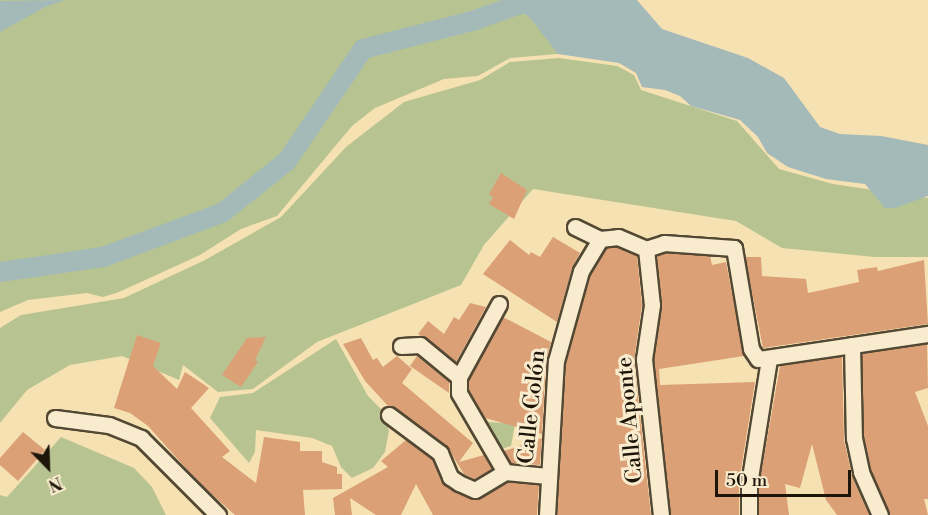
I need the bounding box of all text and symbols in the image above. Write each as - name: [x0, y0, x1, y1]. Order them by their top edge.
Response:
- street label: Calle Colón: [513, 349, 551, 465]
- street label: Calle Aponte: [611, 356, 649, 484]
- north arrow: [18, 437, 78, 497]
- scale bar: [718, 458, 854, 496]
- text: 50 m: [726, 469, 767, 492]
- text: N: [45, 472, 65, 495]

